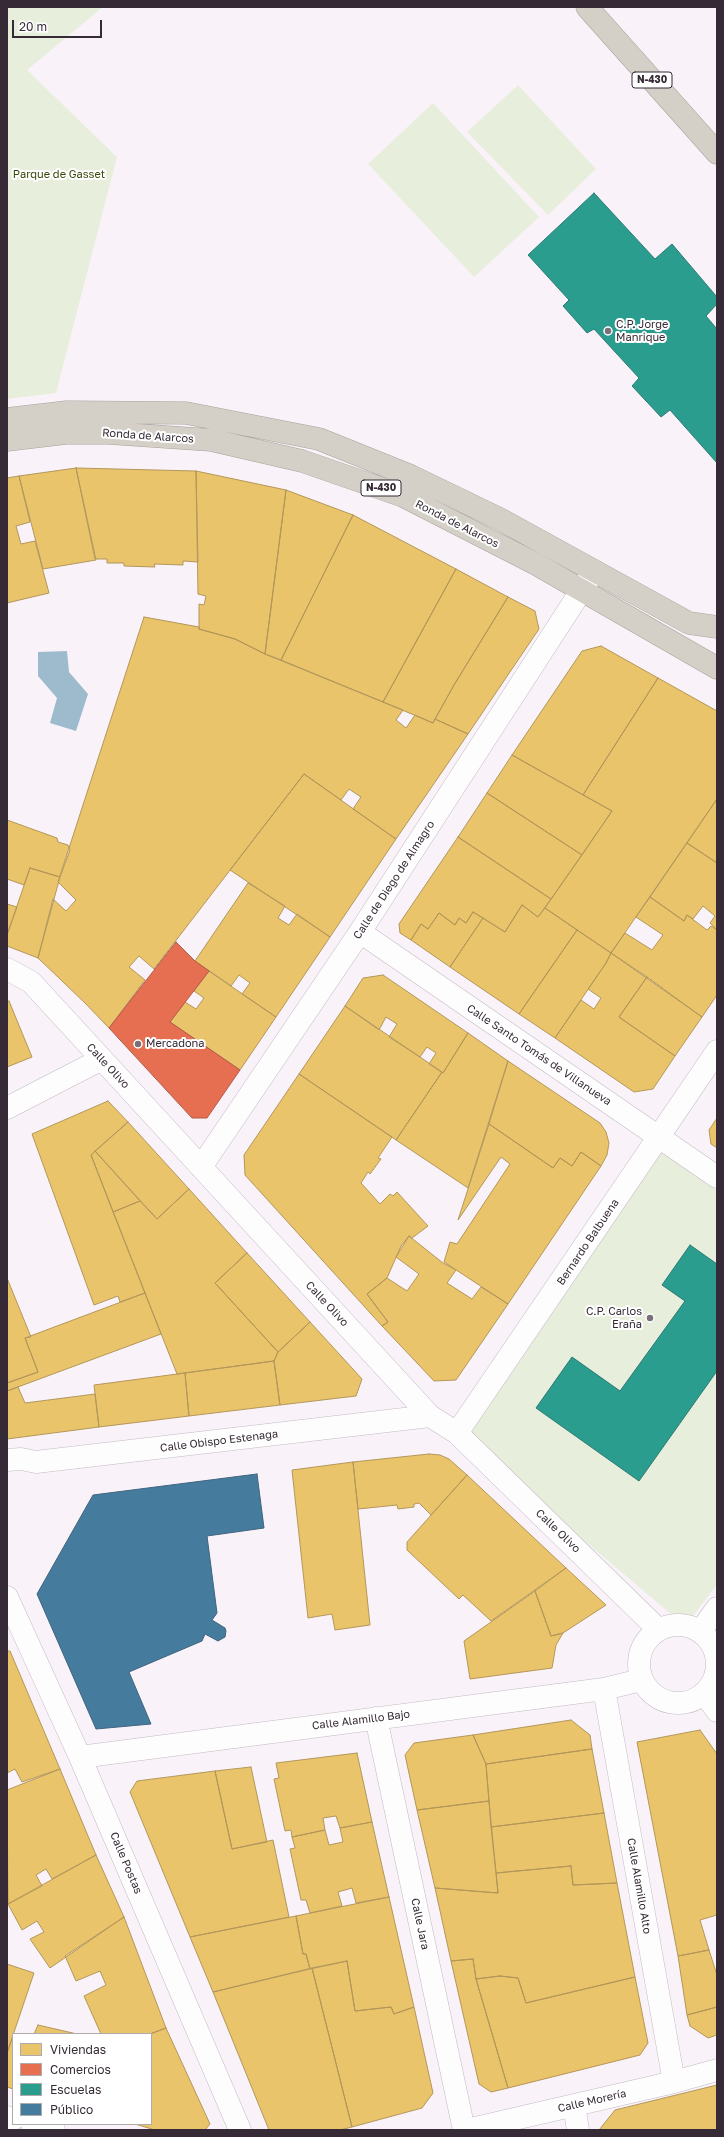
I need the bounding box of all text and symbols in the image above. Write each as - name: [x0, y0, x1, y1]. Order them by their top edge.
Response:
- scale bar: [14, 12, 104, 38]
- text: 20 m: [19, 19, 47, 34]
- road number: N-430: [632, 72, 672, 88]
- park label: Parque de Gasset: [13, 168, 105, 182]
- place label: C.P. Jorge Manrique: [616, 318, 668, 344]
- marker: C.P. Jorge Manrique: [603, 326, 613, 336]
- street label: Ronda de Alarcos: [102, 426, 194, 446]
- road number: N-430: [361, 480, 401, 496]
- street label: Ronda de Alarcos: [413, 497, 501, 551]
- street label: Calle de Diego de Almagro: [351, 818, 437, 942]
- street label: Calle Santo Tomás de Villanueva: [464, 1002, 614, 1108]
- place label: Mercadona: [146, 1037, 205, 1051]
- marker: Mercadona: [133, 1039, 143, 1049]
- street label: Calle Olivo: [84, 1041, 132, 1091]
- street label: Bernardo Balbuena: [554, 1196, 622, 1288]
- street label: Calle Olivo: [303, 1279, 351, 1329]
- place label: C.P. Carlos Eraña: [586, 1305, 642, 1331]
- marker: C.P. Carlos Eraña: [645, 1313, 655, 1323]
- street label: Calle Obispo Estenaga: [159, 1427, 279, 1455]
- street label: Calle Olivo: [533, 1506, 583, 1556]
- street label: Calle Alamillo Bajo: [311, 1707, 411, 1733]
- street label: Calle Postas: [107, 1830, 145, 1896]
- street label: Calle Alamillo Alto: [624, 1837, 654, 1935]
- street label: Calle Jara: [408, 1897, 432, 1951]
- legend: [12, 2033, 152, 2125]
- text: Viviendas: [50, 2042, 106, 2057]
- text: Comercios: [50, 2062, 111, 2077]
- text: Escuelas: [50, 2082, 101, 2097]
- street label: Calle Morería: [556, 2087, 628, 2115]
- text: Público: [50, 2102, 93, 2117]

